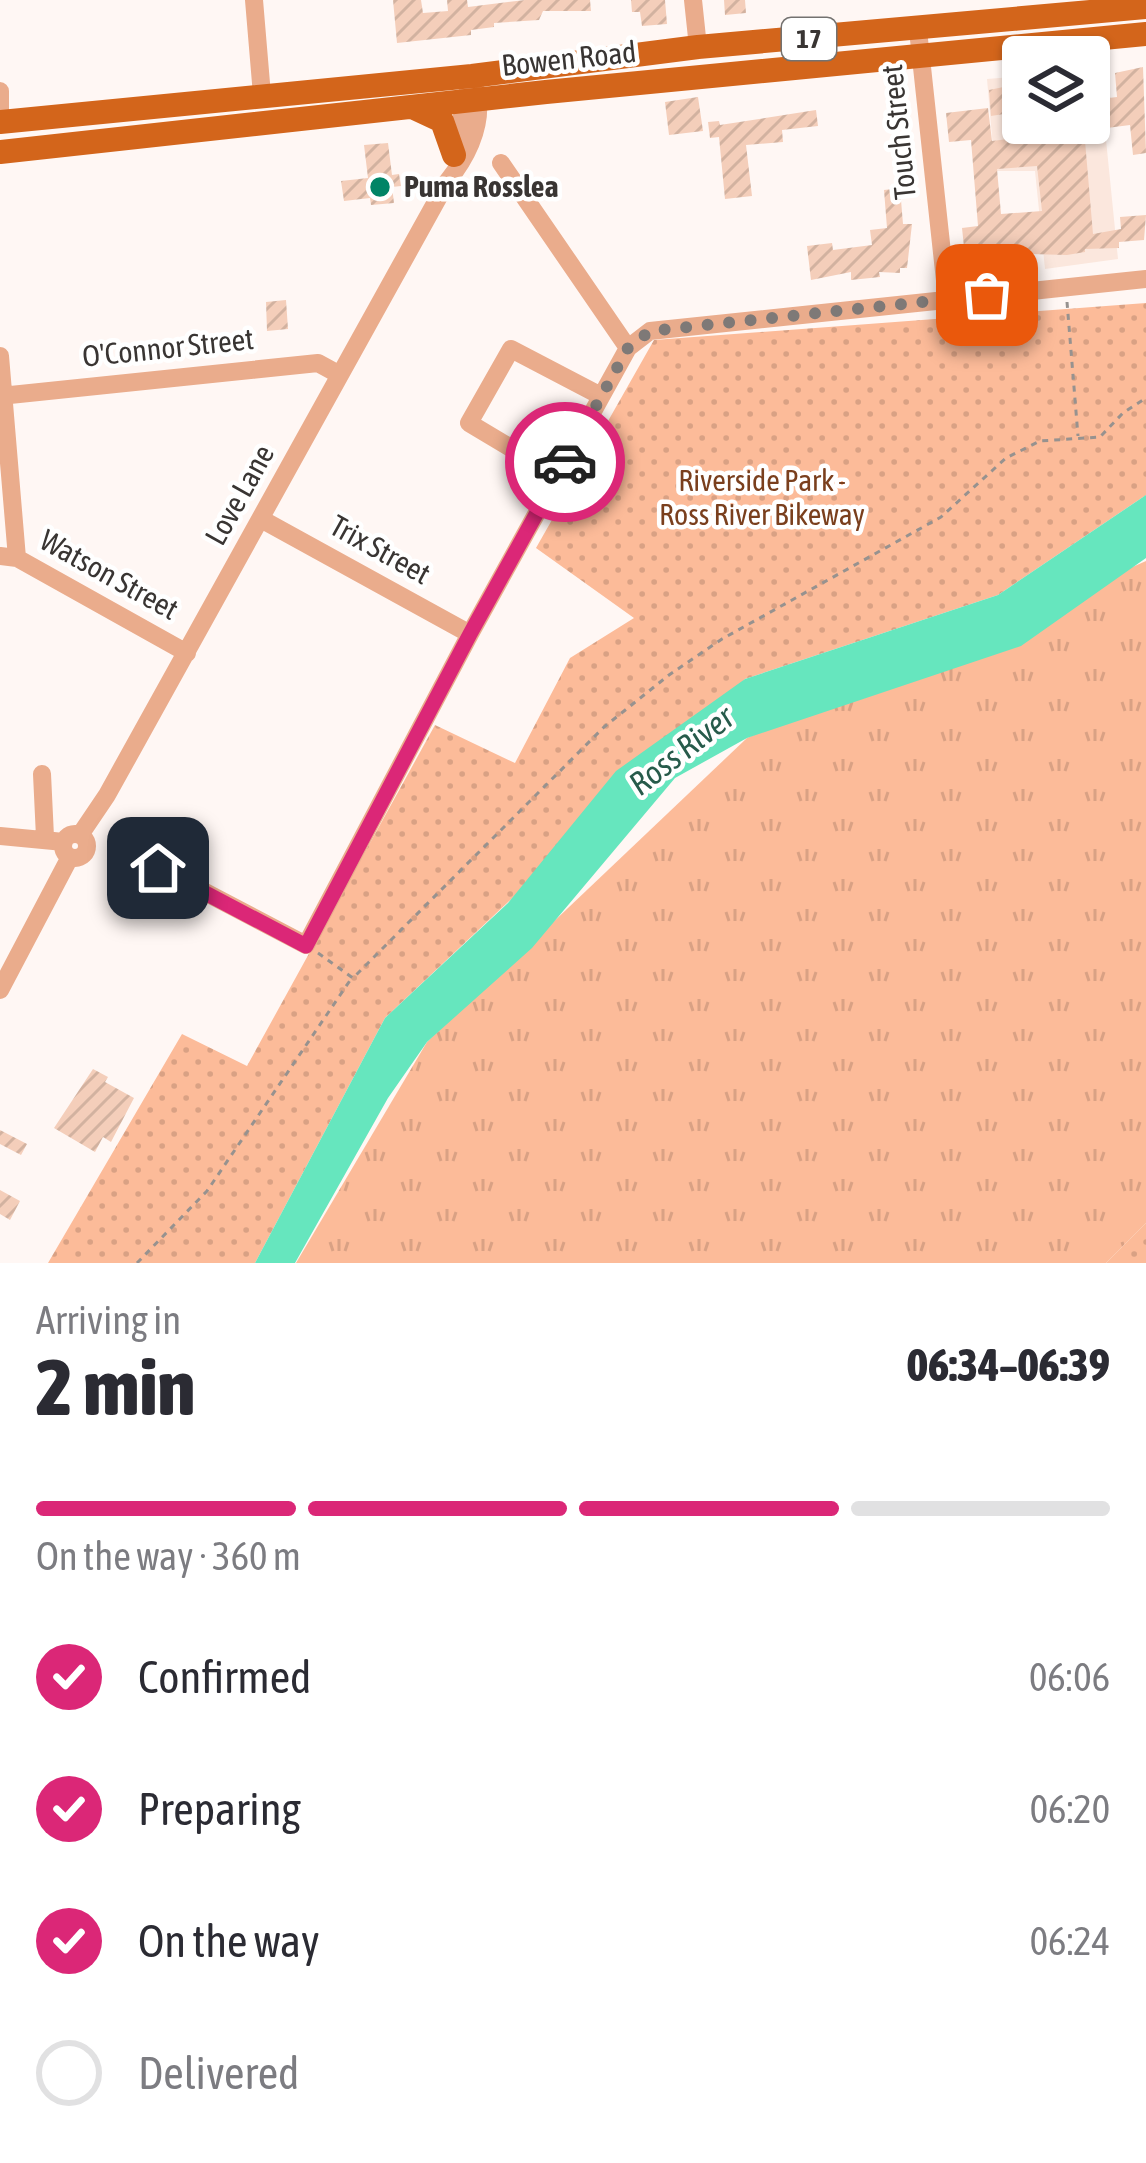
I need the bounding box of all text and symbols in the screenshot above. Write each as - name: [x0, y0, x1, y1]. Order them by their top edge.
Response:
- road number: 17: [782, 18, 836, 60]
- street label: Bowen Road: [500, 34, 638, 82]
- map controls: [1002, 36, 1110, 144]
- button: layers: [1002, 36, 1110, 144]
- street label: Touch Street: [874, 63, 922, 201]
- place label: Puma Rosslea: [404, 169, 558, 203]
- marker: Puma Rosslea: [367, 174, 393, 200]
- pin: [936, 244, 1038, 346]
- icon: bag: [954, 262, 1020, 328]
- street label: O'Connor Street: [81, 321, 255, 373]
- courier: [505, 402, 625, 522]
- icon: car: [532, 429, 598, 495]
- street label: Love Lane: [198, 439, 280, 550]
- park label: Riverside Park - Ross River Bikeway: [659, 463, 865, 531]
- street label: Trix Street: [325, 508, 436, 590]
- street label: Watson Street: [34, 522, 184, 626]
- water label: Ross River: [621, 697, 742, 802]
- pin: [107, 817, 209, 919]
- icon: home: [125, 835, 191, 901]
- text: Arriving in: [36, 1298, 181, 1342]
- text: 06:34–06:39: [907, 1339, 1110, 1391]
- text: 2 min: [36, 1342, 195, 1432]
- text: On the way · 360 m: [36, 1534, 301, 1578]
- icon: check: [36, 1644, 102, 1710]
- text: Confirmed: [138, 1651, 311, 1703]
- text: 06:06: [1029, 1655, 1110, 1699]
- icon: check: [36, 1776, 102, 1842]
- text: Preparing: [138, 1783, 301, 1835]
- text: 06:20: [1030, 1787, 1110, 1831]
- icon: check: [36, 1908, 102, 1974]
- text: On the way: [138, 1915, 320, 1967]
- text: 06:24: [1030, 1919, 1110, 1963]
- text: Delivered: [138, 2047, 299, 2099]

